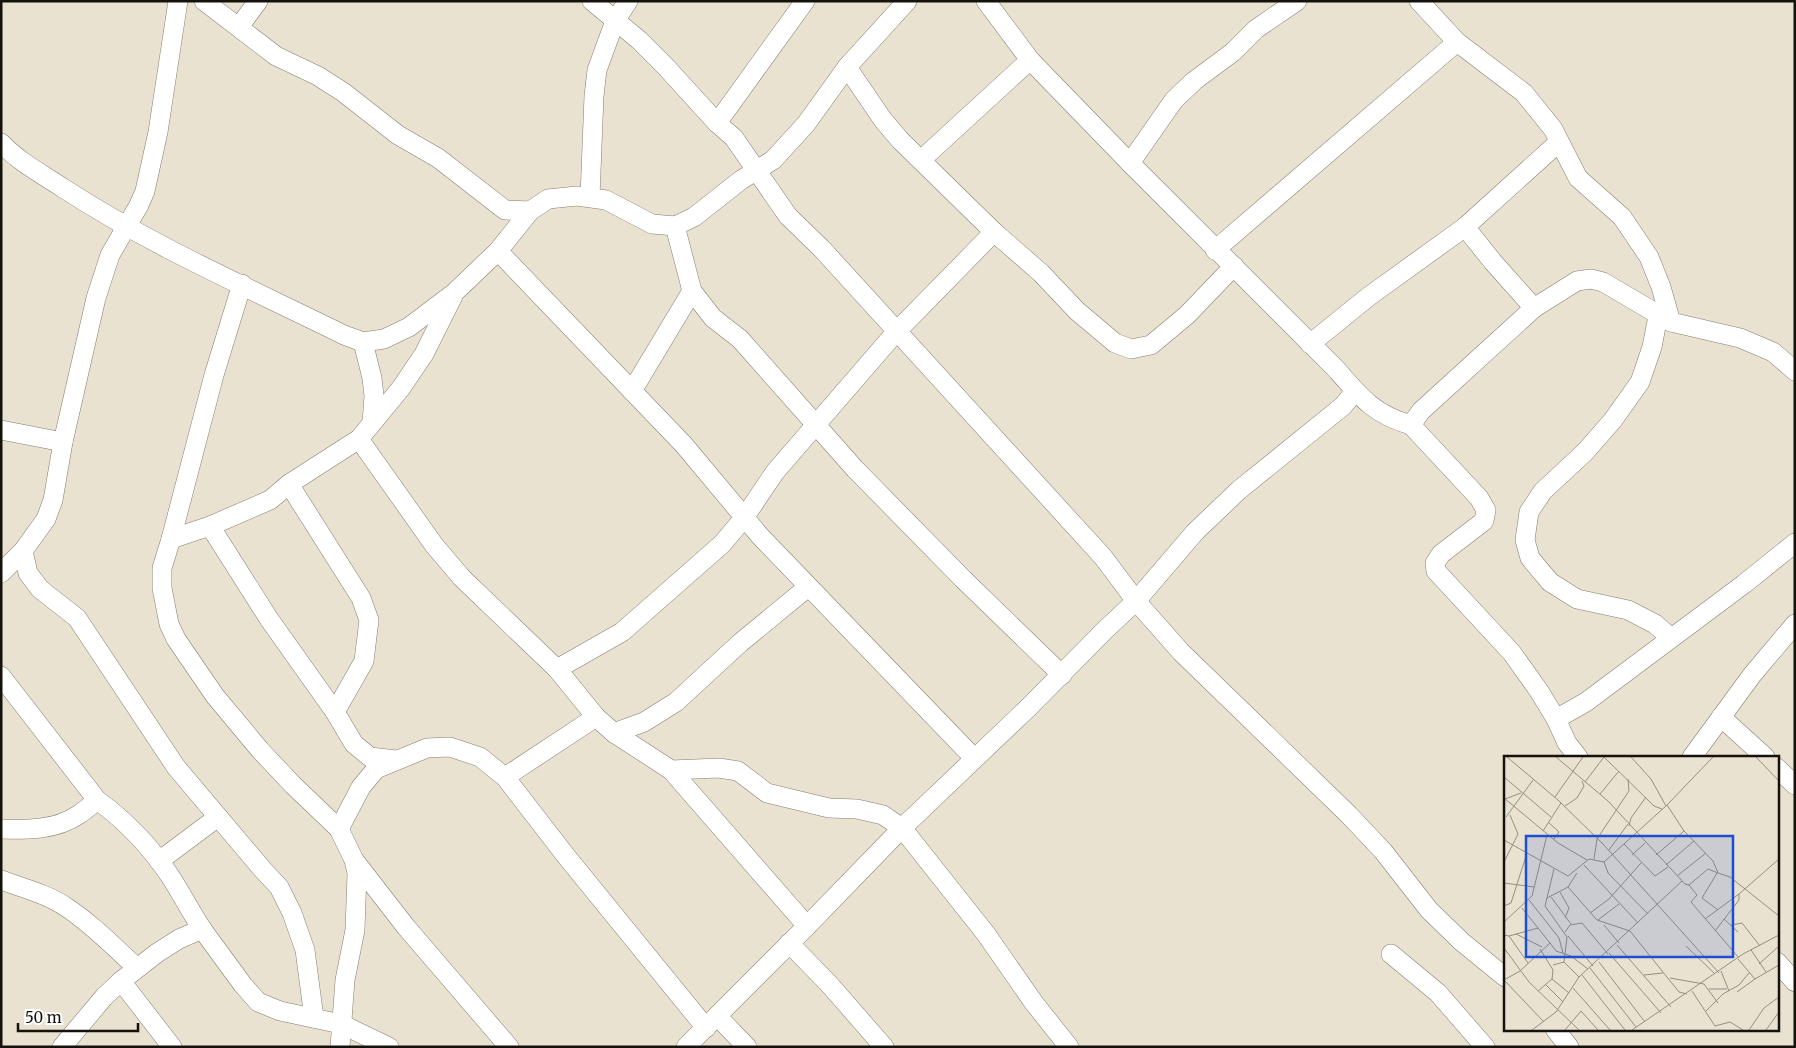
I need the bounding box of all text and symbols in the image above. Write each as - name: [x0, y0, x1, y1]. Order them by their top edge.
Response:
- inset map: [1504, 756, 1778, 1030]
- scale bar: [18, 1000, 138, 1032]
- text: 50 m: [25, 1008, 62, 1027]

